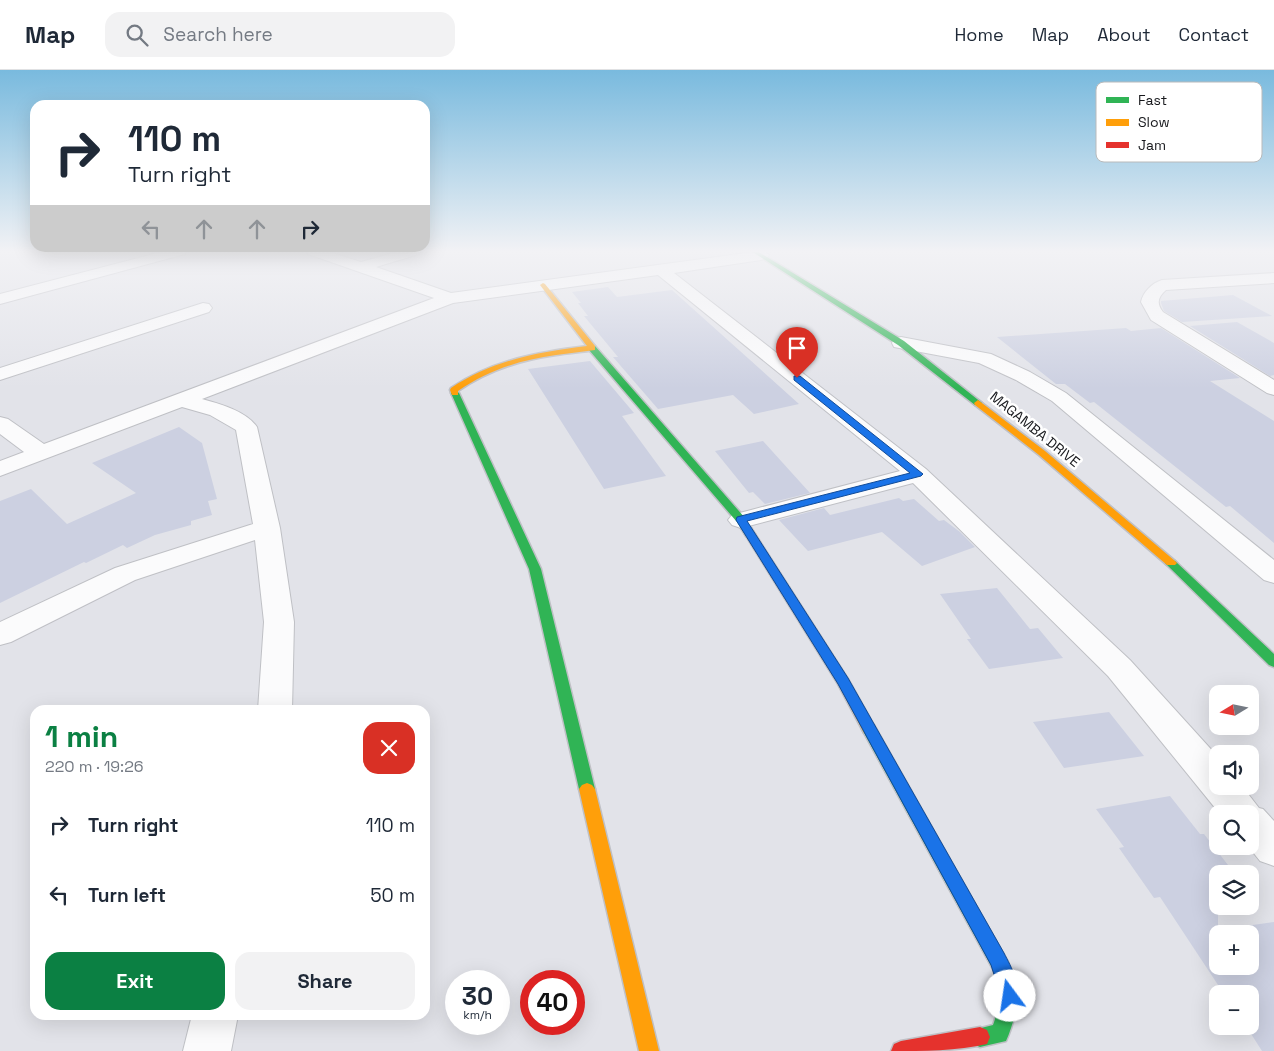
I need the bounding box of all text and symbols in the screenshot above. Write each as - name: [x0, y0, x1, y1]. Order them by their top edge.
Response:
- search box: [105, 12, 455, 57]
- text: Map: [25, 19, 75, 50]
- icon: search: [123, 21, 151, 49]
- text: Search here: [163, 22, 273, 47]
- text: Home: [955, 23, 1004, 46]
- text: Map: [1032, 23, 1069, 46]
- text: About: [1097, 23, 1151, 46]
- text: Contact: [1179, 23, 1249, 46]
- legend: [1096, 82, 1262, 162]
- text: Fast: [1138, 91, 1167, 109]
- text: Slow: [1138, 113, 1170, 131]
- text: 110 m: [128, 117, 221, 161]
- icon: right: [45, 120, 110, 185]
- text: Jam: [1138, 136, 1166, 154]
- text: Turn right: [128, 160, 231, 188]
- icon: left: [137, 215, 165, 243]
- icon: ahead: [190, 215, 218, 243]
- icon: ahead: [243, 215, 271, 243]
- icon: right: [296, 215, 324, 243]
- pin: [776, 327, 818, 378]
- icon: arrive: [783, 334, 811, 362]
- street label: MAGAMBA DRIVE: [986, 387, 1084, 471]
- north arrow: [1209, 685, 1259, 735]
- map controls: [1209, 685, 1259, 1035]
- text: 1 min: [45, 717, 118, 756]
- button: close: [363, 722, 415, 774]
- button: sound: [1209, 745, 1259, 795]
- text: 220 m · 19:26: [45, 756, 144, 777]
- button: search: [1209, 805, 1259, 855]
- icon: right: [45, 811, 73, 839]
- text: Turn right: [88, 813, 178, 838]
- text: 110 m: [366, 813, 415, 838]
- button: layers: [1209, 865, 1259, 915]
- icon: left: [45, 881, 73, 909]
- text: Turn left: [88, 883, 166, 908]
- text: 50 m: [370, 883, 415, 908]
- button: +: [1209, 925, 1259, 975]
- button: Exit: [45, 952, 225, 1010]
- button: Share: [235, 952, 415, 1010]
- position arrow: [983, 969, 1035, 1021]
- speed limit sign: 40: [520, 970, 585, 1035]
- text: 30: [462, 980, 493, 1012]
- button: −: [1209, 985, 1259, 1035]
- text: km/h: [463, 1007, 492, 1023]

